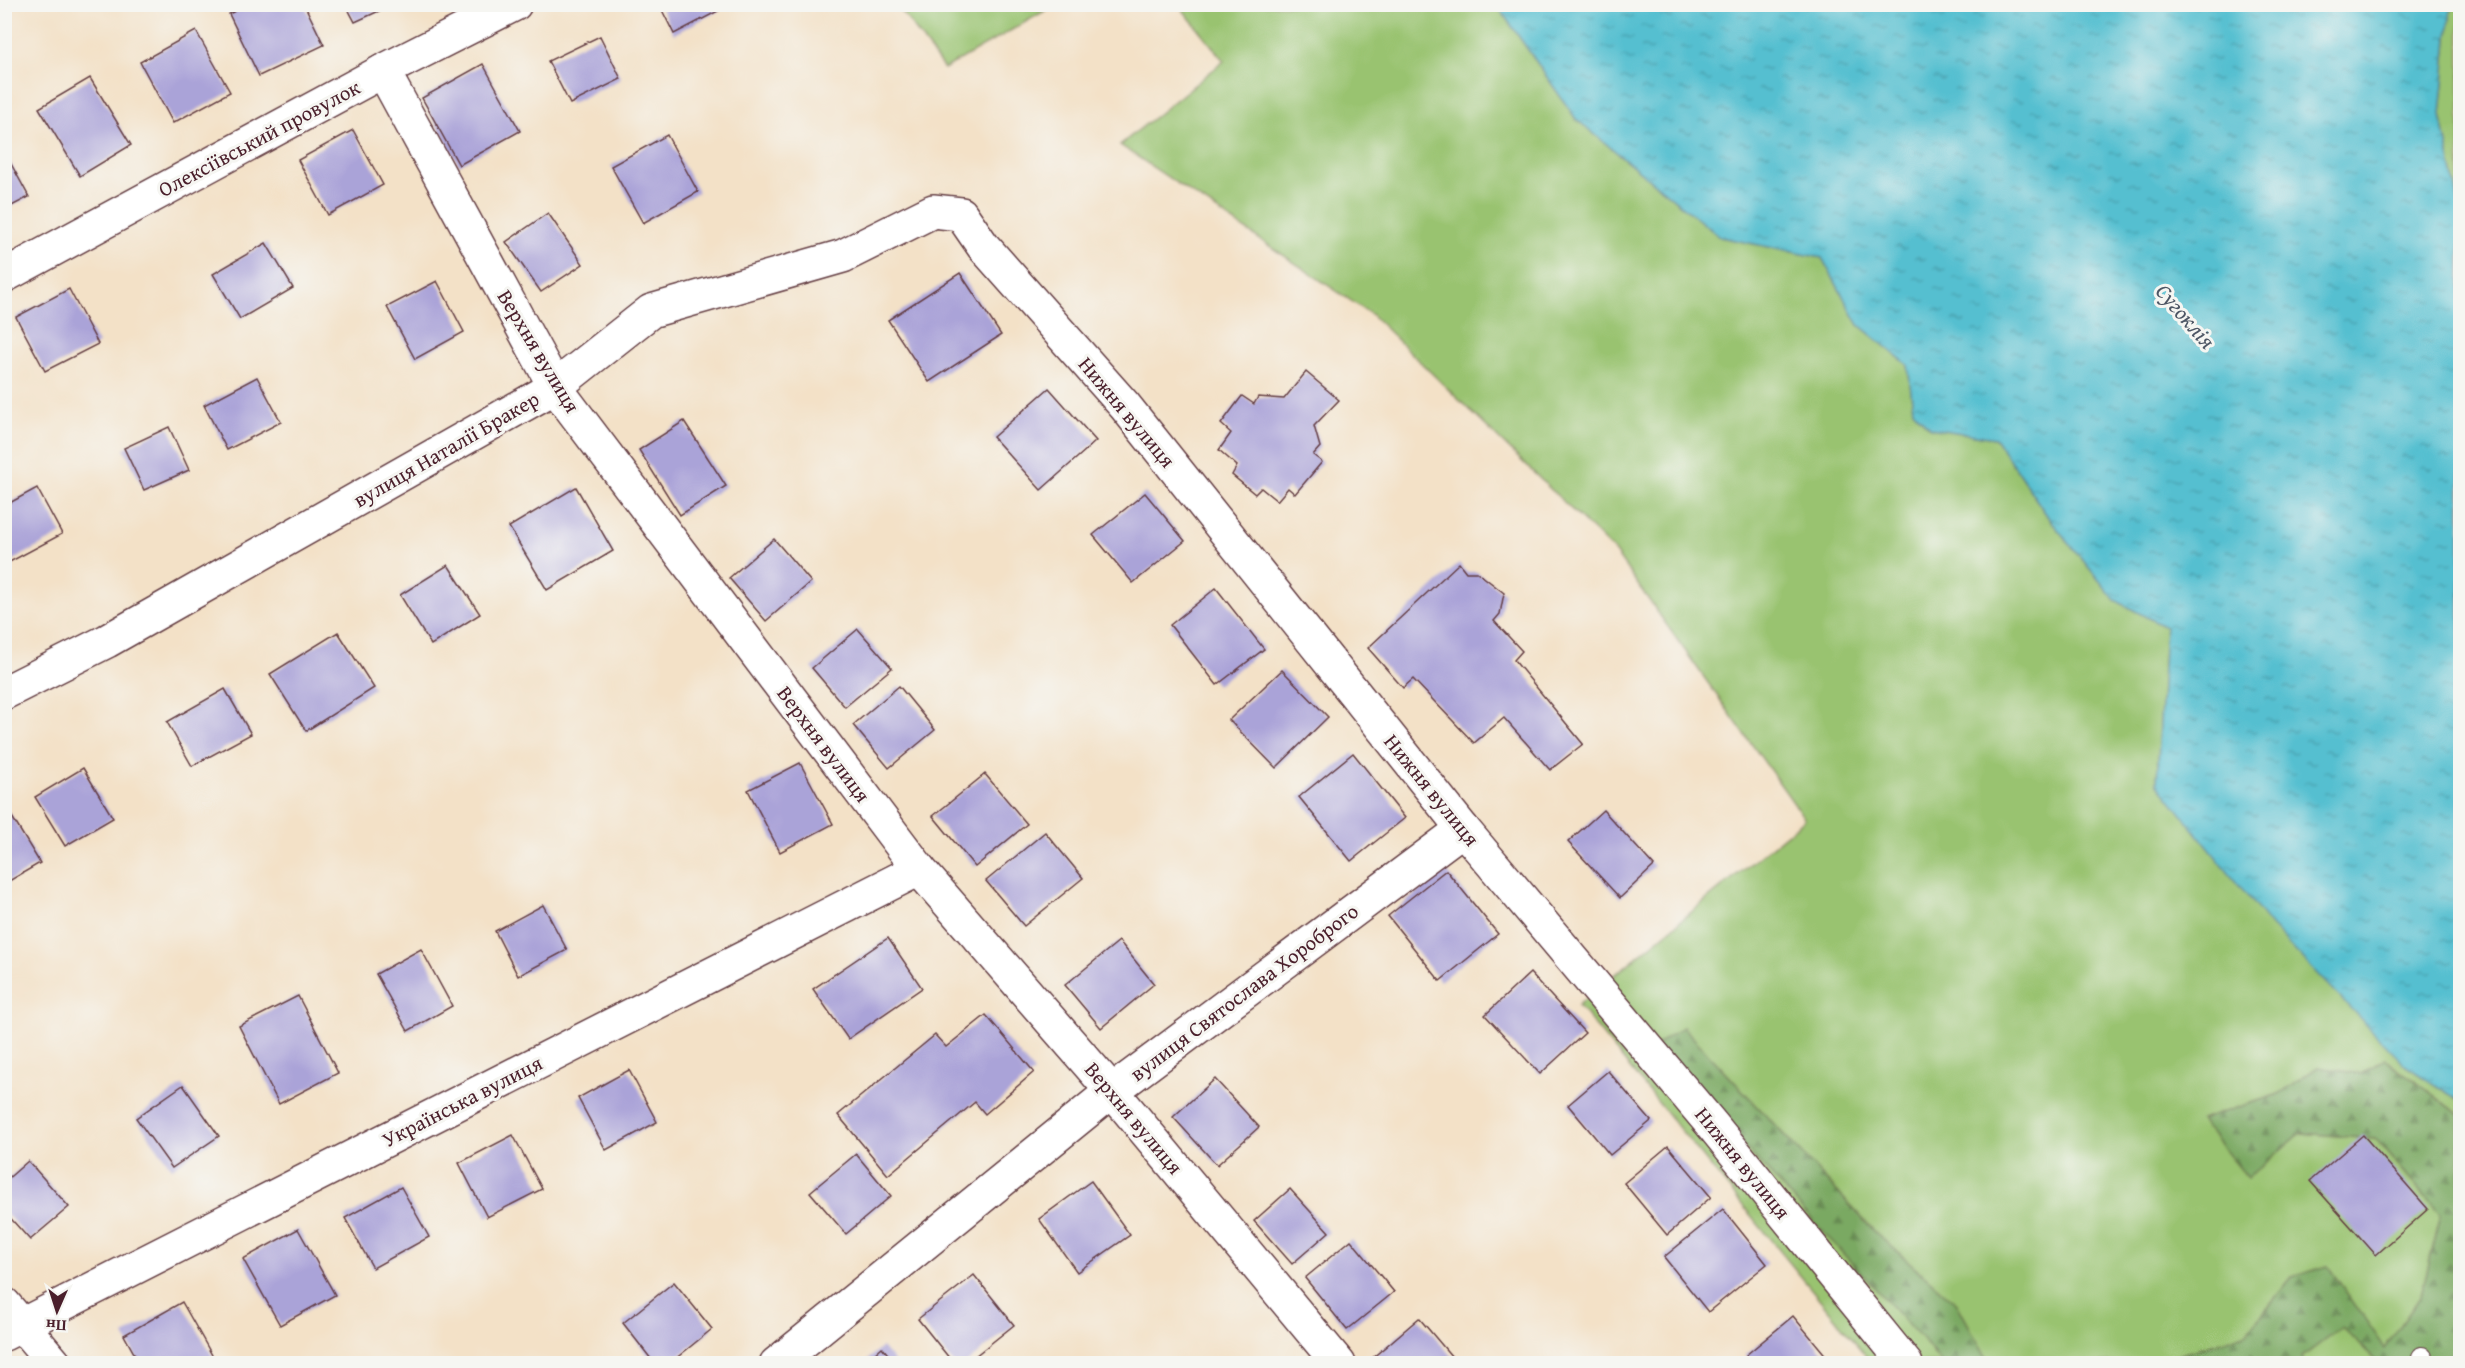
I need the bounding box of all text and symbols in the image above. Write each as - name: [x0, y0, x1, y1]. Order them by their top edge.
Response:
- street label: Олексіївський провулок: [152, 72, 366, 204]
- water label: Сугоклія: [2149, 276, 2224, 356]
- street label: Верхня вулиця: [490, 284, 588, 419]
- street label: Нижня вулиця: [1071, 350, 1183, 475]
- street label: вулиця Наталії Бракер: [347, 383, 545, 515]
- street label: Верхня вулиця: [770, 679, 878, 809]
- street label: Нижня вулиця: [1377, 727, 1487, 853]
- street label: вулиця Святослава Хороброго: [1123, 896, 1365, 1088]
- street label: Українська вулиця: [377, 1047, 548, 1155]
- street label: Верхня вулиця: [1078, 1055, 1191, 1181]
- street label: Нижня вулиця: [1688, 1100, 1798, 1226]
- north arrow: [27, 1281, 87, 1341]
- text: Пн: [45, 1313, 67, 1339]

